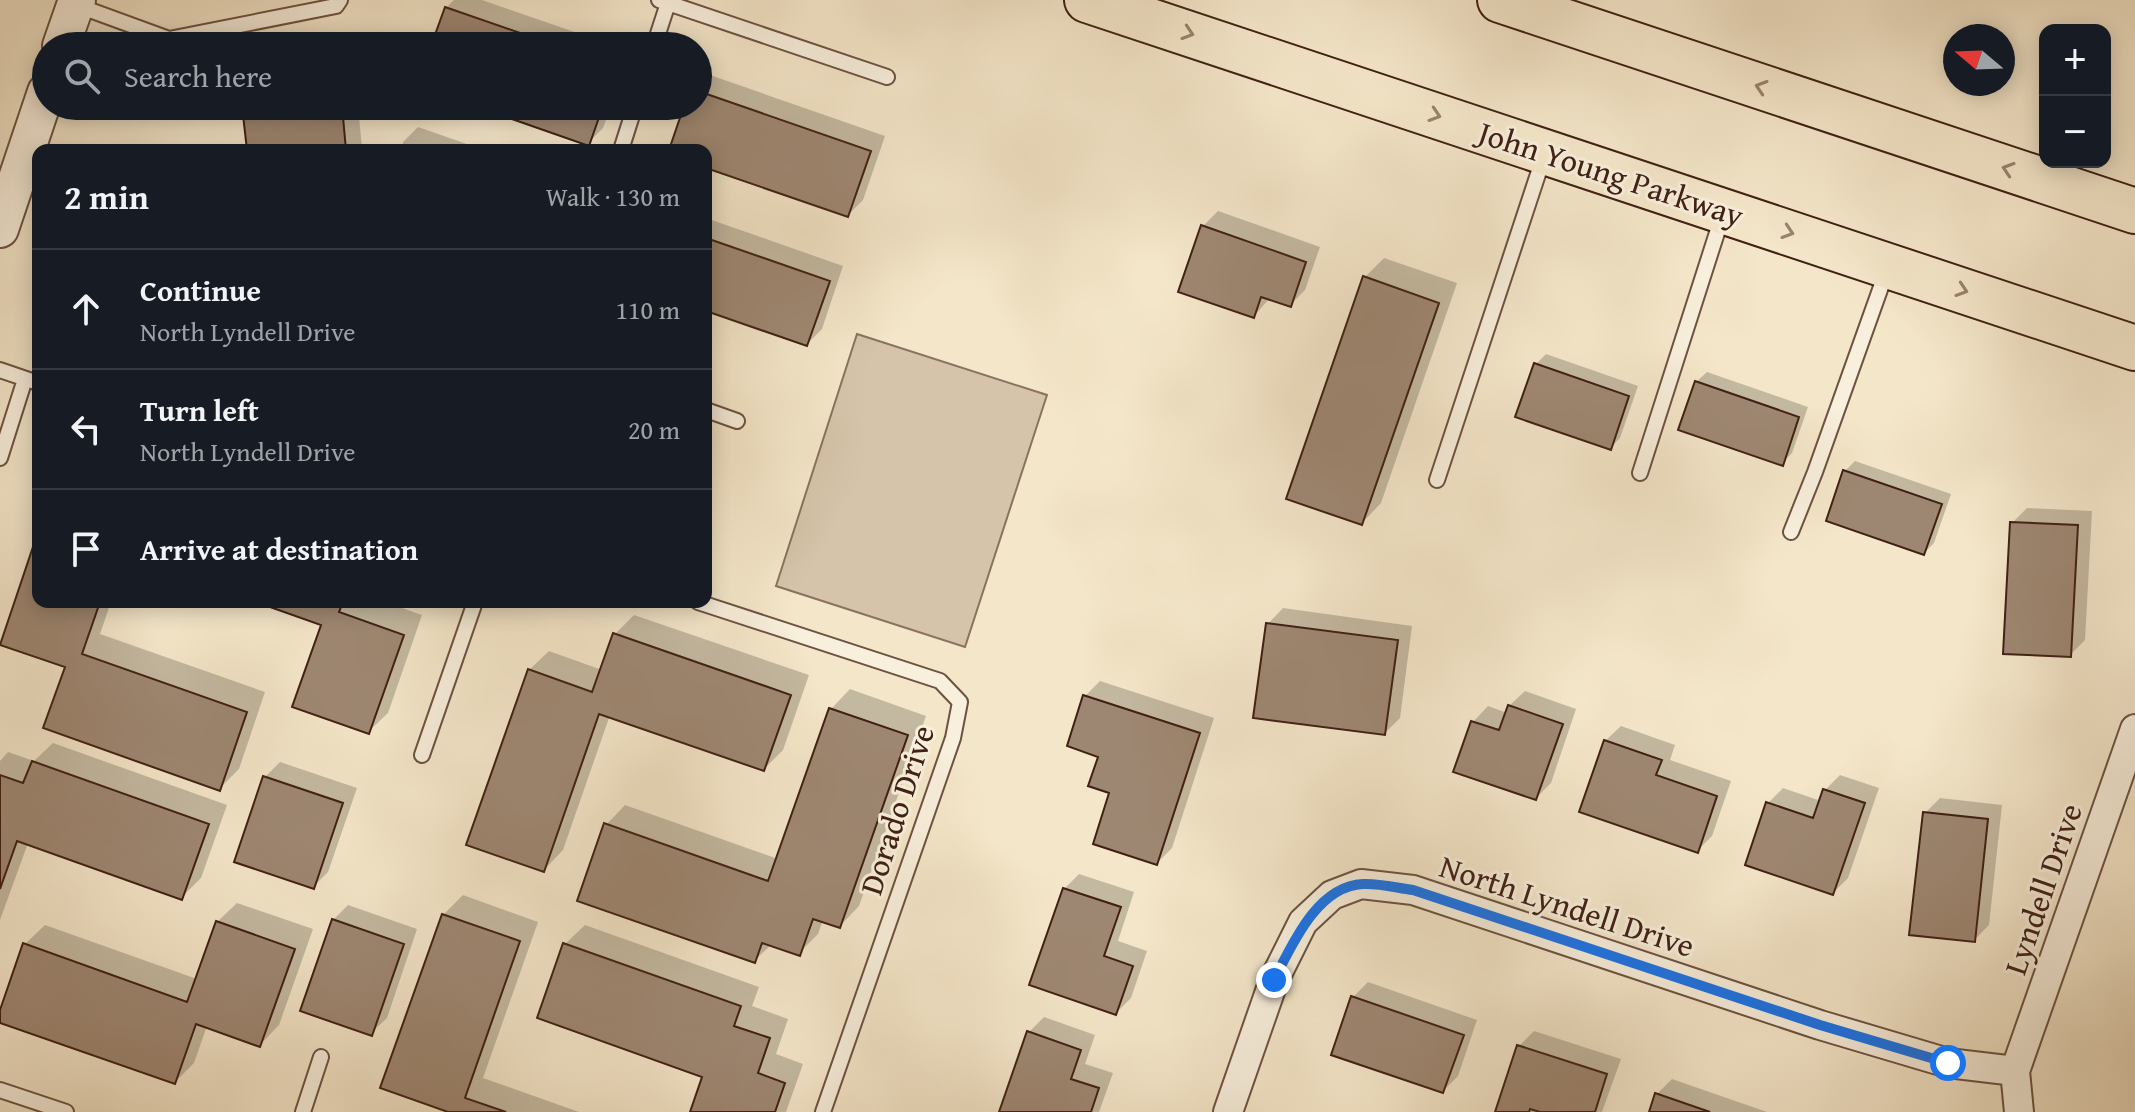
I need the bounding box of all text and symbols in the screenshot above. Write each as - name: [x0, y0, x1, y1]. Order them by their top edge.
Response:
- one-way arrow: [1180, 24, 1194, 40]
- north arrow: [1943, 24, 2015, 96]
- map controls: [2039, 24, 2111, 168]
- button: +: [2039, 24, 2111, 96]
- search box: [32, 32, 712, 120]
- icon: search: [60, 54, 104, 98]
- text: Search here: [124, 54, 272, 98]
- one-way arrow: [1755, 80, 1769, 96]
- button: −: [2039, 96, 2111, 168]
- one-way arrow: [1427, 106, 1441, 122]
- street label: John Young Parkway: [1469, 107, 1750, 239]
- one-way arrow: [2002, 162, 2016, 178]
- text: 2 min: [64, 172, 149, 221]
- text: Walk · 130 m: [546, 177, 680, 216]
- one-way arrow: [1780, 223, 1794, 239]
- text: Continue: [140, 268, 261, 312]
- one-way arrow: [1955, 281, 1969, 297]
- icon: ahead: [64, 287, 108, 331]
- text: 110 m: [615, 290, 680, 329]
- text: North Lyndell Drive: [140, 312, 355, 351]
- text: Turn left: [140, 388, 259, 432]
- icon: left: [64, 407, 108, 451]
- text: 20 m: [628, 410, 680, 449]
- text: North Lyndell Drive: [140, 432, 355, 471]
- icon: arrive: [64, 527, 108, 571]
- text: Arrive at destination: [140, 527, 418, 571]
- street label: Dorado Drive: [847, 719, 946, 901]
- street label: Lyndell Drive: [1991, 797, 2094, 981]
- street label: North Lyndell Drive: [1434, 842, 1701, 969]
- route end: [1256, 962, 1292, 998]
- route start: [1930, 1045, 1966, 1081]

